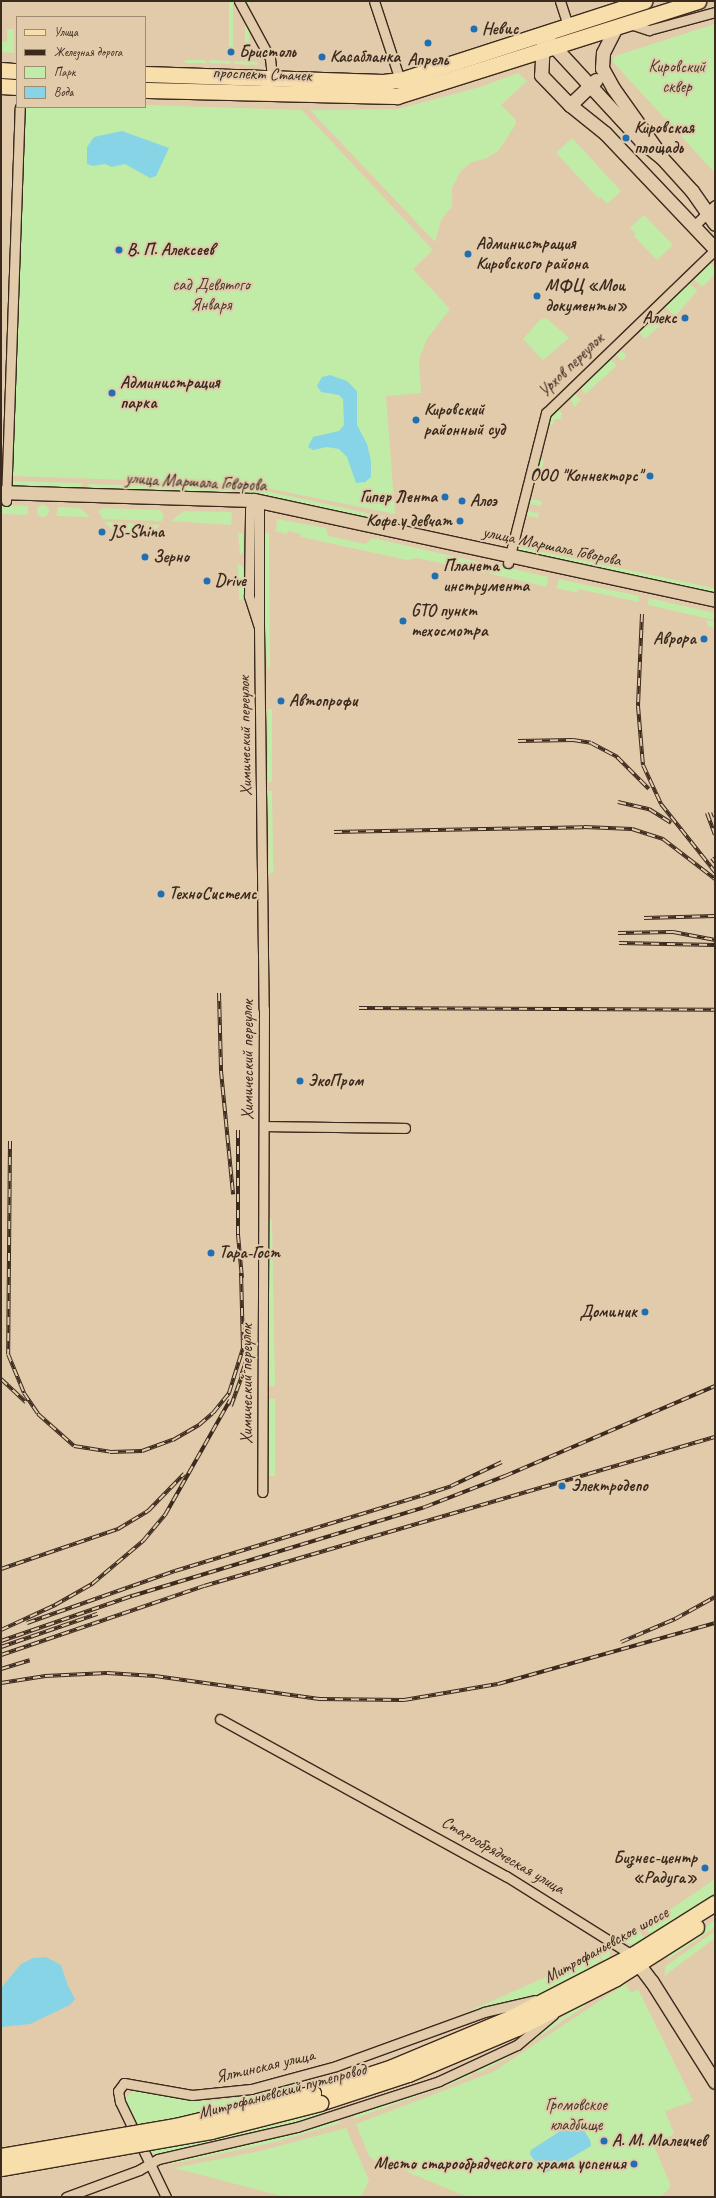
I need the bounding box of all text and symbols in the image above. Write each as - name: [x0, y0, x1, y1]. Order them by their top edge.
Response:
- legend: [16, 16, 146, 108]
- place label: Невис: [482, 19, 518, 39]
- text: Улица: [54, 24, 78, 40]
- marker: Невис: [469, 24, 479, 34]
- marker: Апрель: [423, 38, 433, 48]
- place label: Бристоль: [239, 42, 296, 62]
- text: Железная дорога: [54, 44, 122, 60]
- marker: Бристоль: [226, 47, 236, 57]
- place label: Касабланка: [330, 47, 400, 67]
- place label: Апрель: [408, 50, 448, 70]
- marker: Касабланка: [317, 52, 327, 62]
- park label: Кировский сквер: [649, 57, 705, 97]
- street label: проспект Стачек: [212, 62, 312, 86]
- text: Парк: [54, 64, 75, 80]
- text: Вода: [54, 84, 73, 100]
- place label: Кировская площадь: [634, 118, 694, 158]
- marker: Кировская площадь: [621, 133, 631, 143]
- place label: Администрация Кировского района: [476, 234, 587, 274]
- place label: В. П. Алексеев: [127, 240, 214, 260]
- marker: В. П. Алексеев: [114, 245, 124, 255]
- marker: Администрация Кировского района: [463, 249, 473, 259]
- park label: сад Девятого Января: [172, 275, 250, 315]
- place label: МФЦ «Мои документы»: [545, 276, 627, 316]
- marker: МФЦ «Мои документы»: [532, 291, 542, 301]
- place label: Алекс: [642, 308, 677, 328]
- marker: Алекс: [680, 313, 690, 323]
- street label: Урхов переулок: [534, 329, 608, 401]
- place label: Администрация парка: [120, 373, 219, 413]
- marker: Администрация парка: [107, 388, 117, 398]
- place label: Кировский районный суд: [424, 400, 505, 440]
- marker: Кировский районный суд: [411, 415, 421, 425]
- place label: ООО "Коннекторс": [530, 466, 642, 486]
- street label: улица Маршала Говорова: [125, 468, 267, 496]
- marker: ООО "Коннекторс": [645, 471, 655, 481]
- place label: Гипер Лента: [359, 487, 437, 507]
- place label: Алоэ: [470, 491, 497, 511]
- marker: Гипер Лента: [440, 492, 450, 502]
- marker: Алоэ: [457, 496, 467, 506]
- place label: Кофе у девчат: [367, 511, 452, 531]
- marker: Кофе у девчат: [455, 516, 465, 526]
- street label: улица Маршала Говорова: [481, 521, 623, 571]
- place label: JS-Shina: [110, 522, 164, 542]
- marker: JS-Shina: [97, 527, 107, 537]
- place label: Зерно: [153, 547, 189, 567]
- marker: Зерно: [140, 552, 150, 562]
- place label: Планета инструмента: [443, 556, 529, 596]
- place label: Drive: [215, 571, 246, 591]
- marker: Планета инструмента: [430, 571, 440, 581]
- marker: Drive: [202, 576, 212, 586]
- place label: GTO пункт техосмотра: [411, 601, 488, 641]
- marker: GTO пункт техосмотра: [398, 616, 408, 626]
- place label: Аврора: [653, 629, 696, 649]
- marker: Аврора: [699, 634, 709, 644]
- street label: Химический переулок: [234, 676, 256, 796]
- place label: Автопрофи: [289, 691, 357, 711]
- marker: Автопрофи: [276, 696, 286, 706]
- place label: ТехноСистемс: [169, 884, 257, 904]
- marker: ТехноСистемс: [156, 889, 166, 899]
- street label: Химический переулок: [238, 1000, 258, 1120]
- place label: ЭкоПром: [308, 1071, 363, 1091]
- marker: ЭкоПром: [295, 1076, 305, 1086]
- place label: Тара-Гост: [219, 1243, 280, 1263]
- marker: Тара-Гост: [206, 1248, 216, 1258]
- place label: Доминик: [579, 1302, 637, 1322]
- marker: Доминик: [640, 1307, 650, 1317]
- street label: Химический переулок: [237, 1324, 257, 1444]
- place label: Электродепо: [571, 1476, 648, 1496]
- marker: Электродепо: [556, 1480, 568, 1492]
- street label: Старообрядческая улица: [438, 1811, 568, 1899]
- place label: Бизнес-центр «Радуга»: [613, 1848, 697, 1888]
- marker: Бизнес-центр «Радуга»: [700, 1863, 710, 1873]
- street label: Митрофаньевское шоссе: [540, 1902, 672, 1988]
- street label: Ялтинская улица: [214, 2045, 316, 2087]
- street label: Митрофаньевский путепровод: [196, 2059, 368, 2123]
- park label: Громовское кладбище: [545, 2095, 607, 2135]
- place label: А. М. Малеичев: [612, 2131, 707, 2151]
- marker: А. М. Малеичев: [599, 2136, 609, 2146]
- place label: Место старообрядческого храма успения: [373, 2154, 626, 2174]
- marker: Место старообрядческого храма успения: [629, 2159, 639, 2169]

